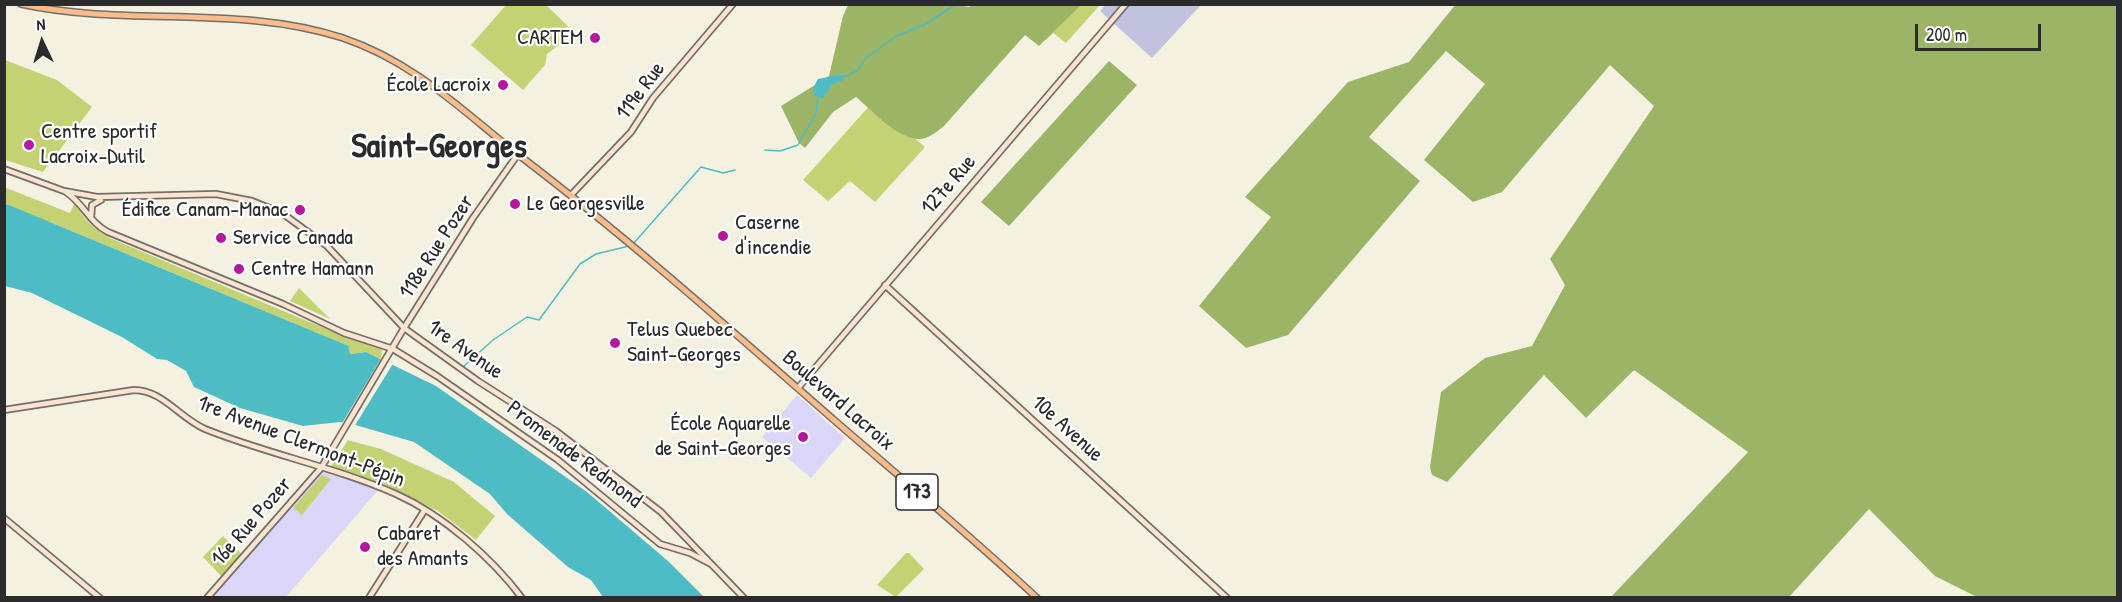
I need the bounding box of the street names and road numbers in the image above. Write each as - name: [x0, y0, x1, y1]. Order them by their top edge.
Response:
- street label: 119e Rue: [611, 57, 671, 125]
- street label: 127e Rue: [916, 150, 982, 220]
- street label: 118e Rue Pozer: [394, 190, 480, 304]
- street label: 1re Avenue: [422, 315, 508, 385]
- street label: Boulevard Lacroix: [776, 345, 900, 457]
- street label: 1re Avenue Clermont-Pépin: [194, 390, 408, 494]
- street label: 10e Avenue: [1026, 390, 1108, 468]
- street label: Promenade Redmond: [501, 396, 647, 514]
- street label: 16e Rue Pozer: [206, 472, 298, 572]
- road number: 173: [896, 474, 938, 510]

